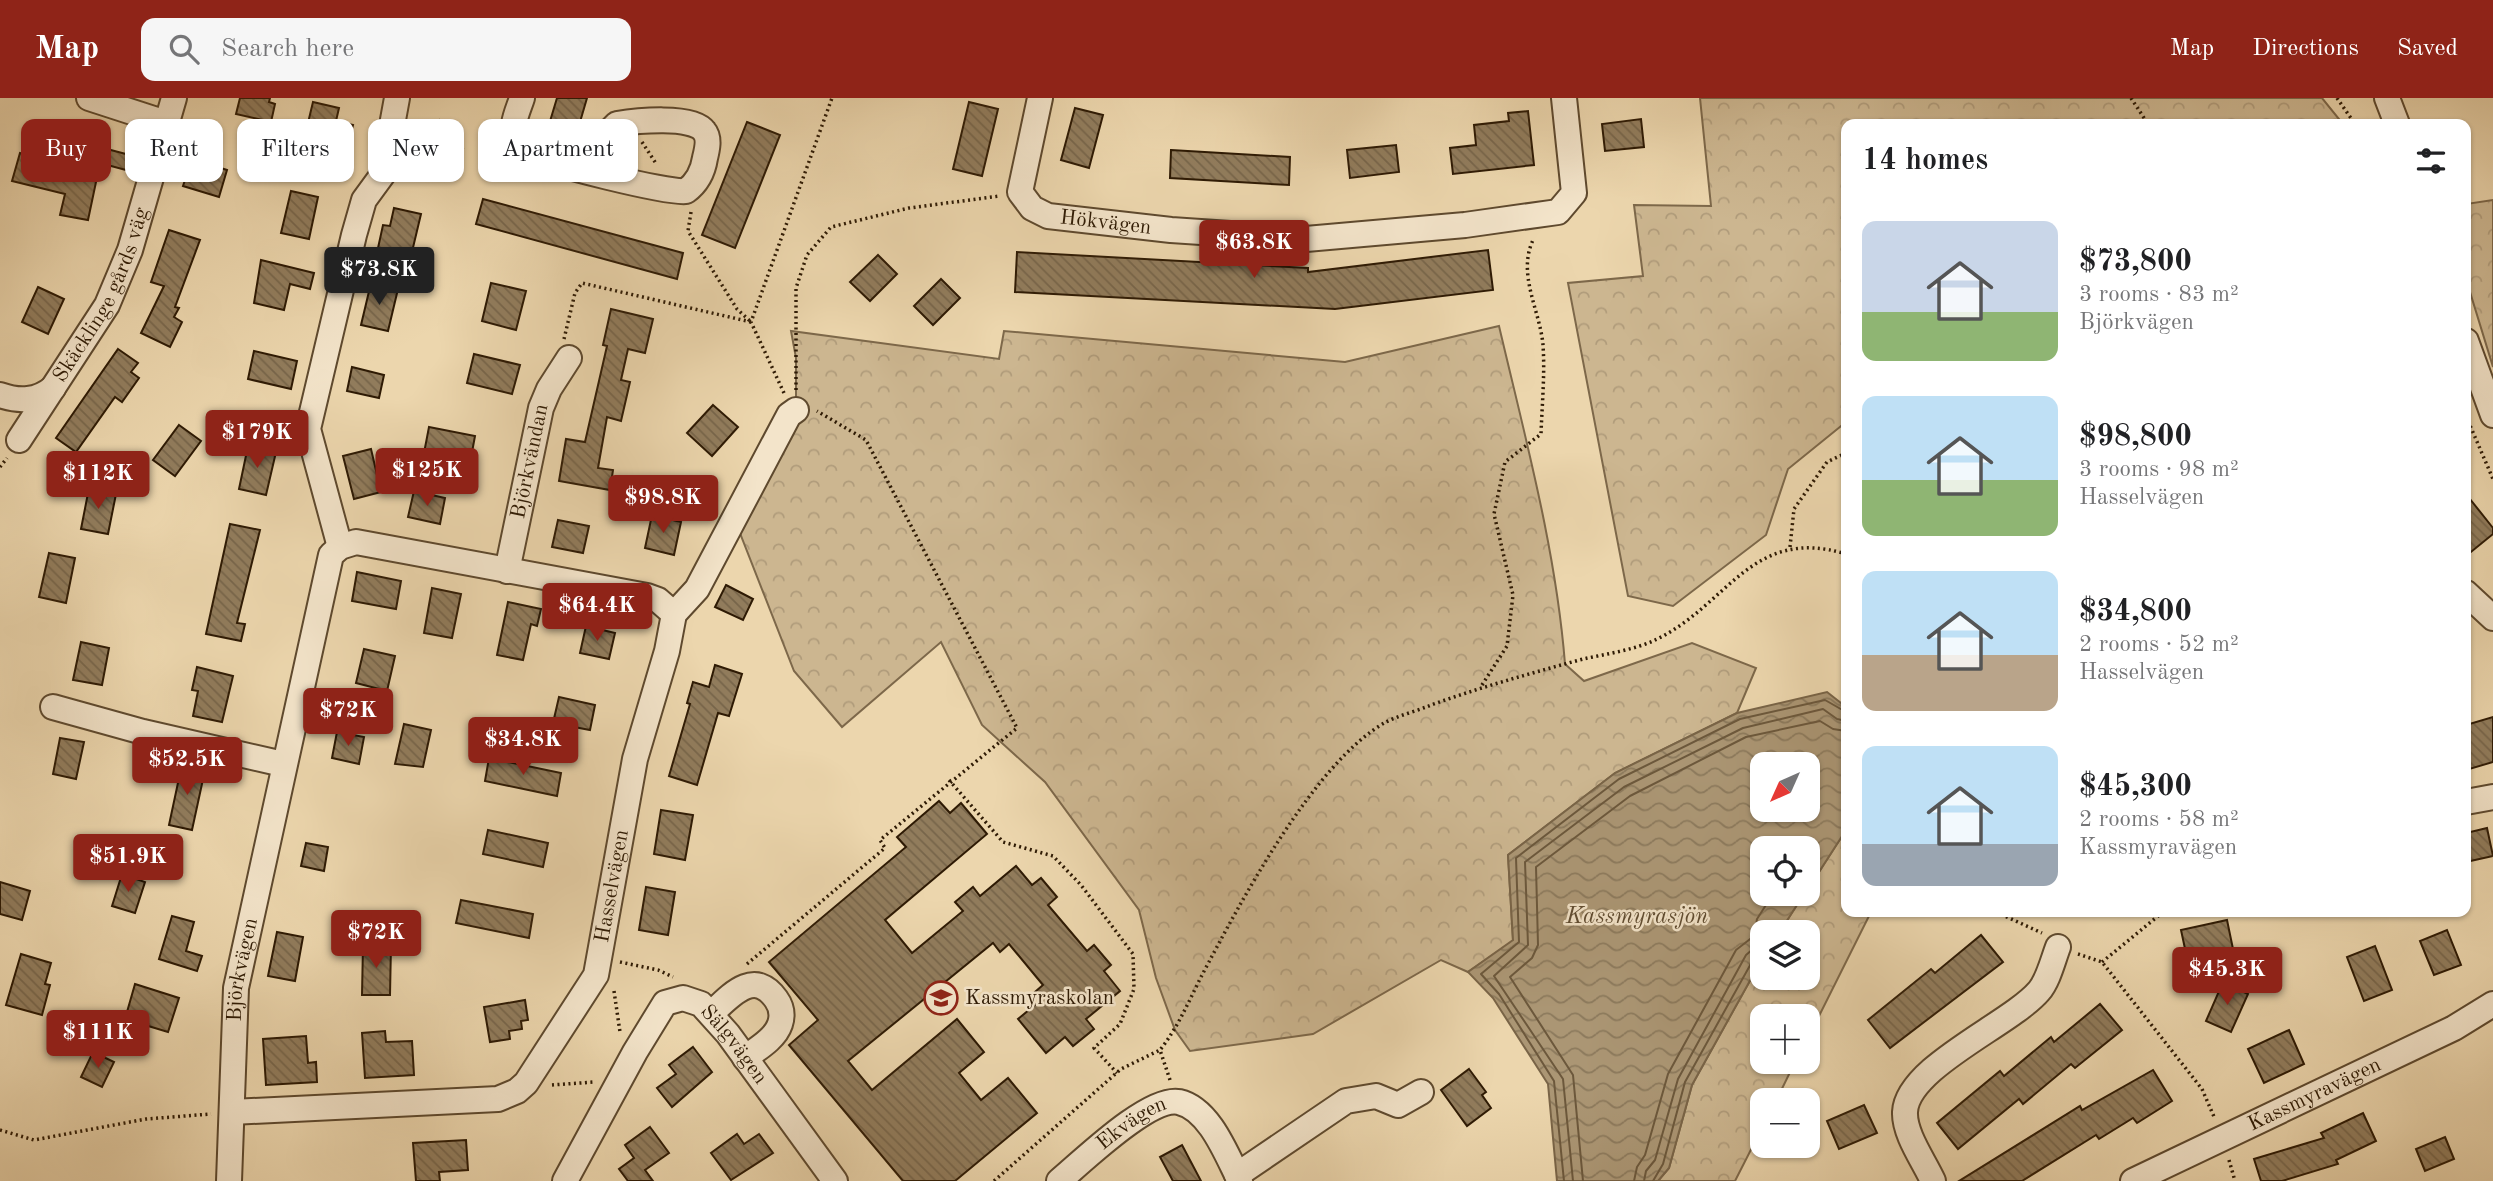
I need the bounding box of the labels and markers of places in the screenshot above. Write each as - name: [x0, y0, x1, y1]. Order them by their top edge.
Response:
- pin: $63.8K: [1197, 220, 1311, 280]
- pin: $73.8K: [322, 248, 436, 307]
- pin: $179K: [208, 410, 306, 470]
- pin: $125K: [378, 448, 476, 508]
- pin: $112K: [49, 452, 147, 511]
- pin: $98.8K: [606, 476, 720, 535]
- pin: $64.4K: [540, 584, 654, 643]
- pin: $72K: [307, 688, 389, 748]
- pin: $34.8K: [466, 718, 580, 777]
- pin: $52.5K: [130, 738, 244, 797]
- pin: $51.9K: [71, 834, 185, 894]
- pin: $72K: [335, 910, 417, 970]
- pin: $45.3K: [2170, 948, 2284, 1007]
- school or university icon: Kassmyraskolan: [922, 979, 960, 1017]
- place label: Kassmyraskolan: [965, 988, 1114, 1009]
- pin: $111K: [49, 1010, 147, 1070]

